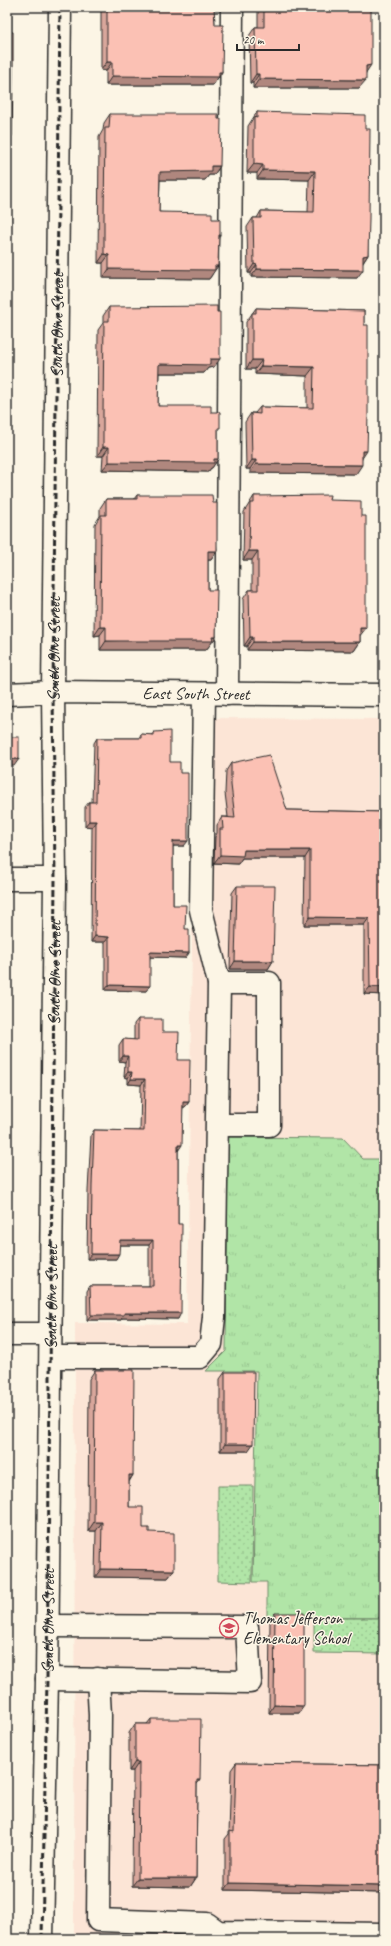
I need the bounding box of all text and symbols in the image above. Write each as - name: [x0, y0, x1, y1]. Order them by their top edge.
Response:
- scale bar: [237, 26, 299, 52]
- text: 20 m: [243, 32, 265, 48]
- street label: South Olive Street: [46, 270, 68, 377]
- street label: South Olive Street: [43, 594, 65, 701]
- street label: East South Street: [142, 683, 252, 705]
- street label: South Olive Street: [44, 918, 66, 1025]
- street label: South Olive Street: [40, 1242, 62, 1349]
- street label: South Olive Street: [37, 1566, 59, 1673]
- place label: Thomas Jefferson Elementary School: [243, 1608, 352, 1649]
- school or university icon: Thomas Jefferson Elementary School: [218, 1617, 240, 1639]

